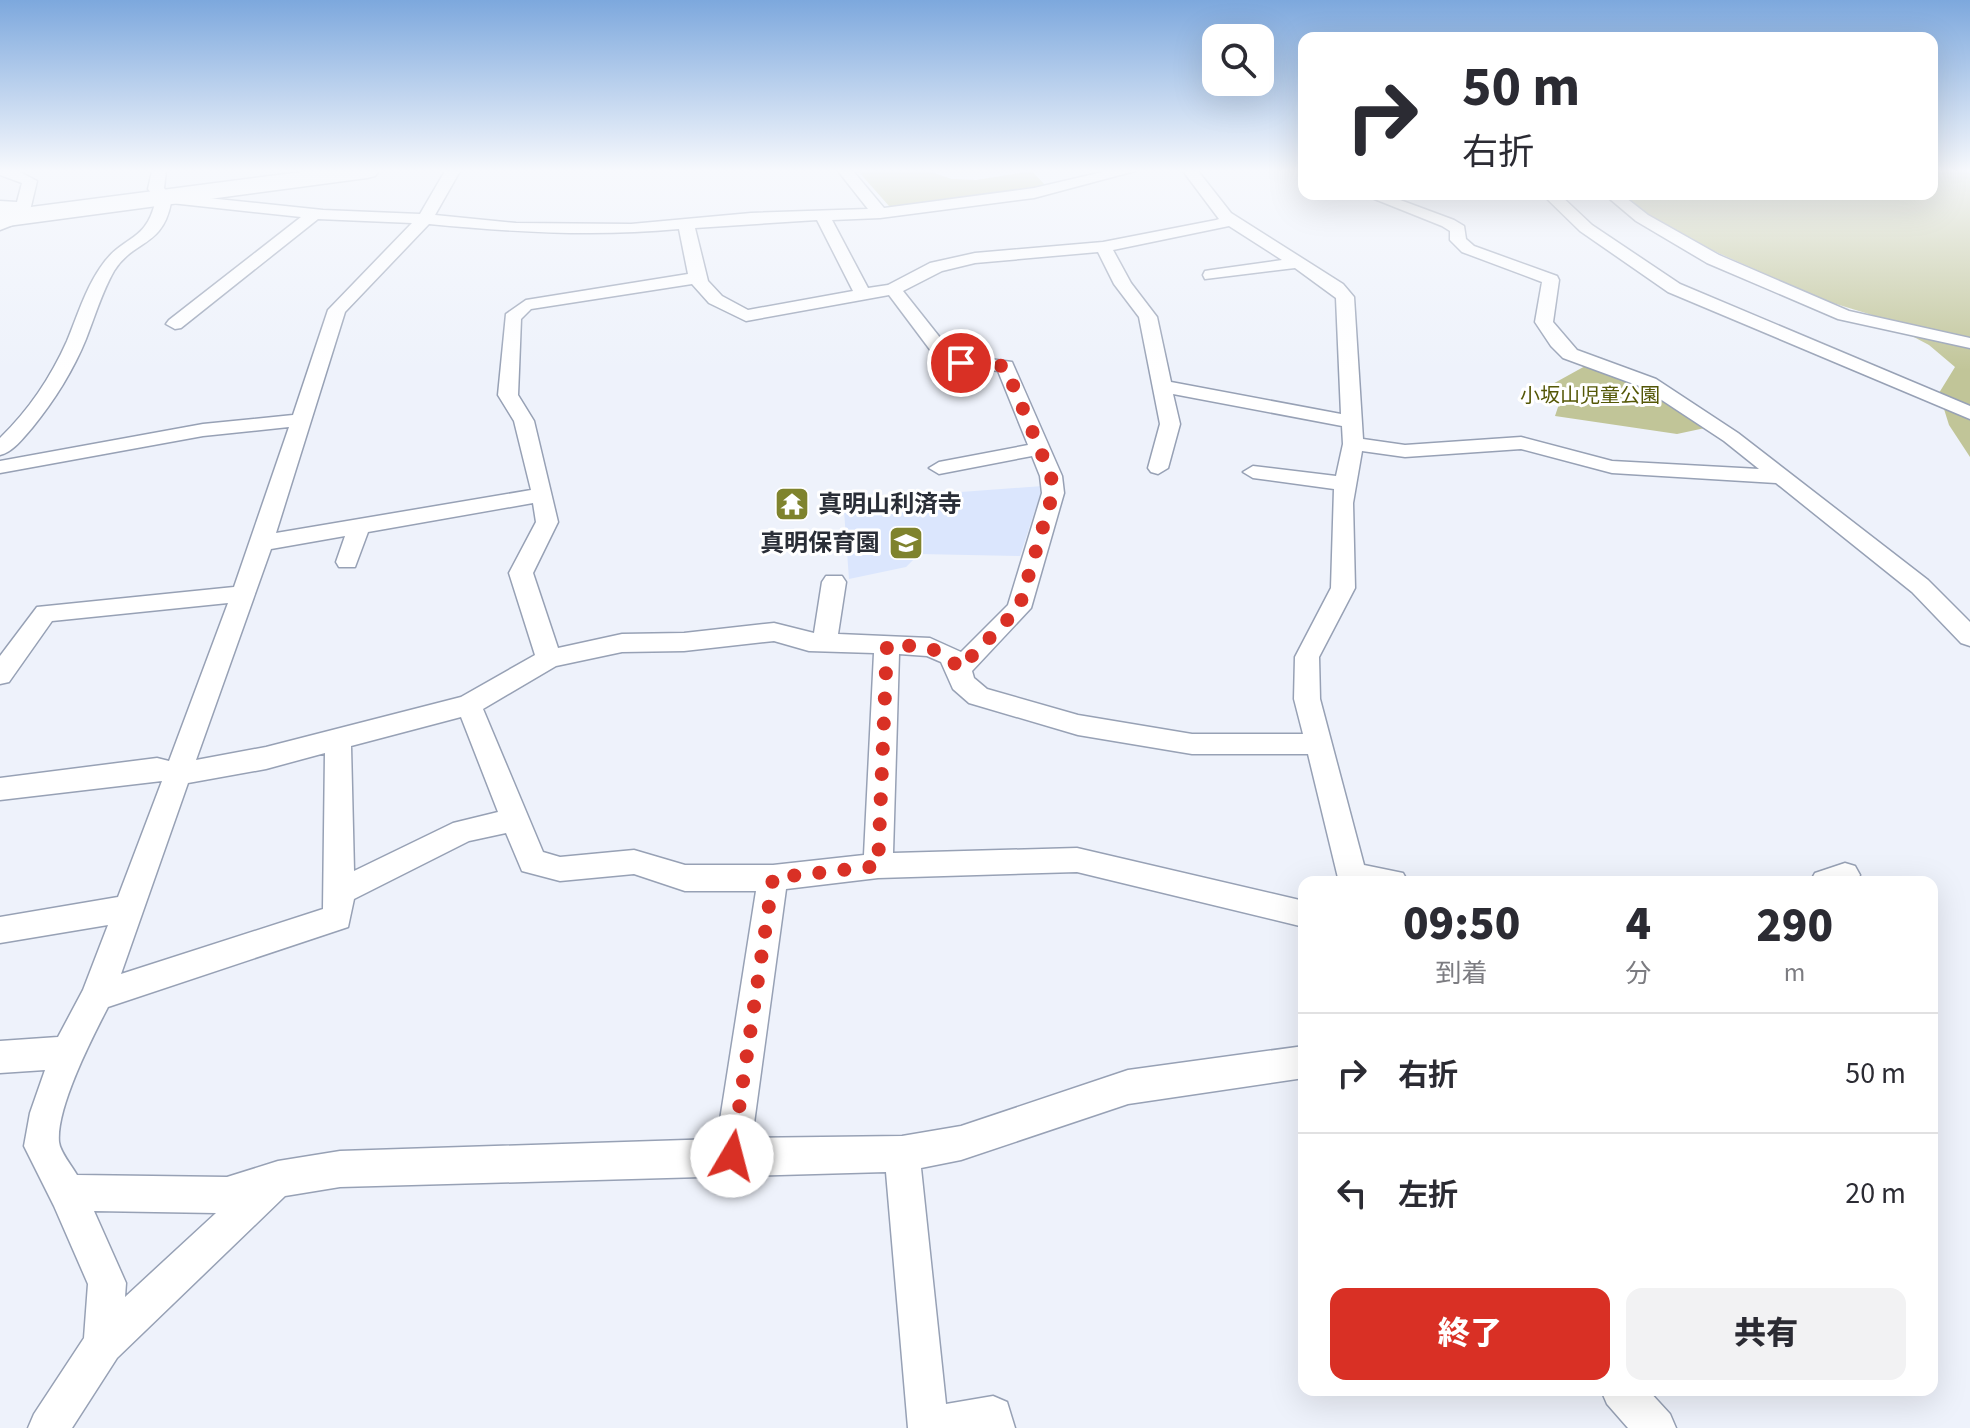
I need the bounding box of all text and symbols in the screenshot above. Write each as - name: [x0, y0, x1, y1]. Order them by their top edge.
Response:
- map controls: [1202, 24, 1274, 96]
- button: search: [1202, 24, 1274, 96]
- text: 50 m: [1462, 48, 1580, 127]
- icon: right: [1330, 64, 1434, 168]
- text: 右折: [1462, 127, 1534, 178]
- pin: [927, 329, 995, 397]
- icon: arrive: [939, 341, 983, 385]
- park label: 小坂山児童公園: [1520, 382, 1660, 410]
- temple icon: 真明山利済寺: [773, 485, 811, 523]
- place label: 真明山利済寺: [818, 487, 962, 522]
- school or university icon: 真明保育園: [887, 524, 925, 562]
- place label: 真明保育園: [760, 526, 880, 561]
- text: 09:50: [1403, 890, 1520, 958]
- text: 4: [1625, 890, 1651, 958]
- text: 290: [1756, 892, 1833, 960]
- text: m: [1784, 954, 1805, 991]
- text: 到着: [1436, 955, 1488, 992]
- text: 分: [1625, 955, 1651, 992]
- icon: right: [1330, 1051, 1374, 1095]
- text: 50 m: [1845, 1052, 1906, 1095]
- text: 右折: [1398, 1054, 1458, 1097]
- position arrow: [690, 1114, 774, 1198]
- icon: left: [1330, 1171, 1374, 1215]
- text: 20 m: [1845, 1172, 1906, 1215]
- text: 左折: [1398, 1174, 1458, 1217]
- button: 終了: [1330, 1288, 1610, 1380]
- button: 共有: [1626, 1288, 1906, 1380]

